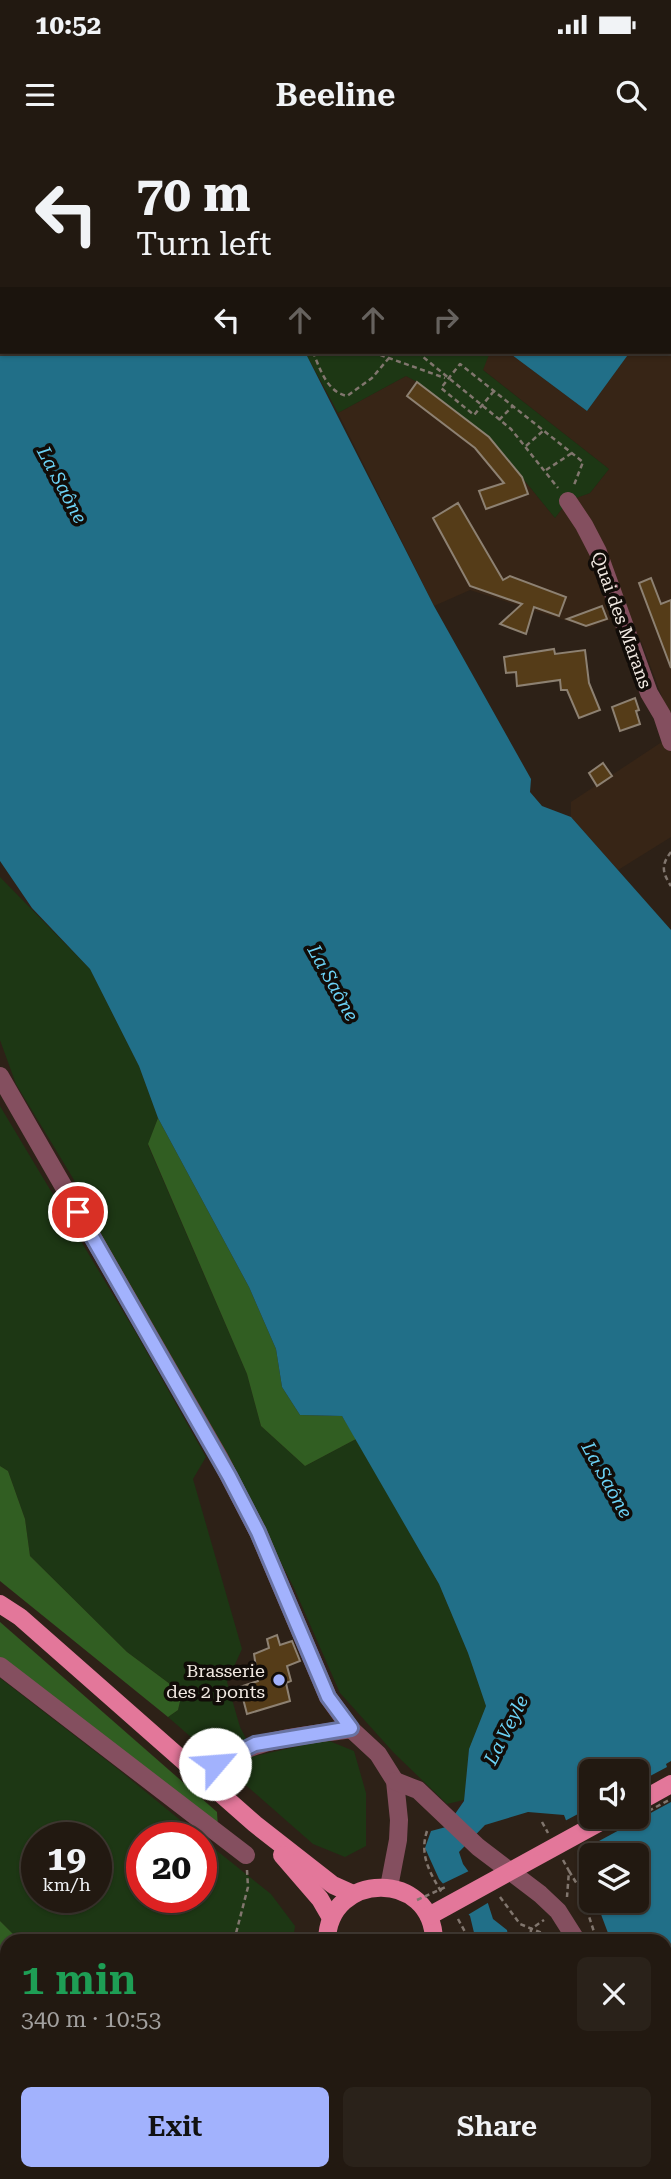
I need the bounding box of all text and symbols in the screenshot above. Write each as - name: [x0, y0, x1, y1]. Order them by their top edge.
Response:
- text: 10:52: [35, 10, 101, 40]
- icon: menu: [21, 76, 59, 114]
- text: Beeline: [276, 76, 395, 114]
- icon: search: [612, 76, 650, 114]
- text: 70 m: [136, 166, 251, 223]
- icon: left: [21, 168, 112, 259]
- text: Turn left: [136, 225, 271, 263]
- icon: left: [208, 301, 246, 339]
- icon: ahead: [281, 301, 319, 339]
- icon: ahead: [354, 301, 392, 339]
- icon: right: [427, 301, 465, 339]
- water label: La Saône: [32, 442, 92, 528]
- street label: Quai des Marans: [588, 549, 656, 691]
- water label: La Saône: [302, 940, 364, 1025]
- pin: [48, 1182, 108, 1242]
- icon: arrive: [59, 1193, 97, 1231]
- water label: La Saône: [576, 1437, 638, 1522]
- place label: Brasserie des 2 ponts: [166, 1660, 265, 1702]
- marker: Brasserie des 2 ponts: [271, 1672, 287, 1688]
- water label: La Veyle: [478, 1691, 533, 1769]
- position arrow: [178, 1727, 252, 1801]
- map controls: [579, 1759, 649, 1913]
- button: sound: [579, 1759, 649, 1829]
- speed limit sign: 20: [126, 1822, 217, 1913]
- text: 19: [47, 1838, 86, 1879]
- button: layers: [579, 1843, 649, 1913]
- text: km/h: [42, 1874, 91, 1895]
- text: 1 min: [21, 1955, 137, 2004]
- button: close: [577, 1957, 651, 2031]
- text: 340 m · 10:53: [21, 2006, 161, 2033]
- button: Exit: [21, 2087, 329, 2167]
- button: Share: [343, 2087, 651, 2167]

